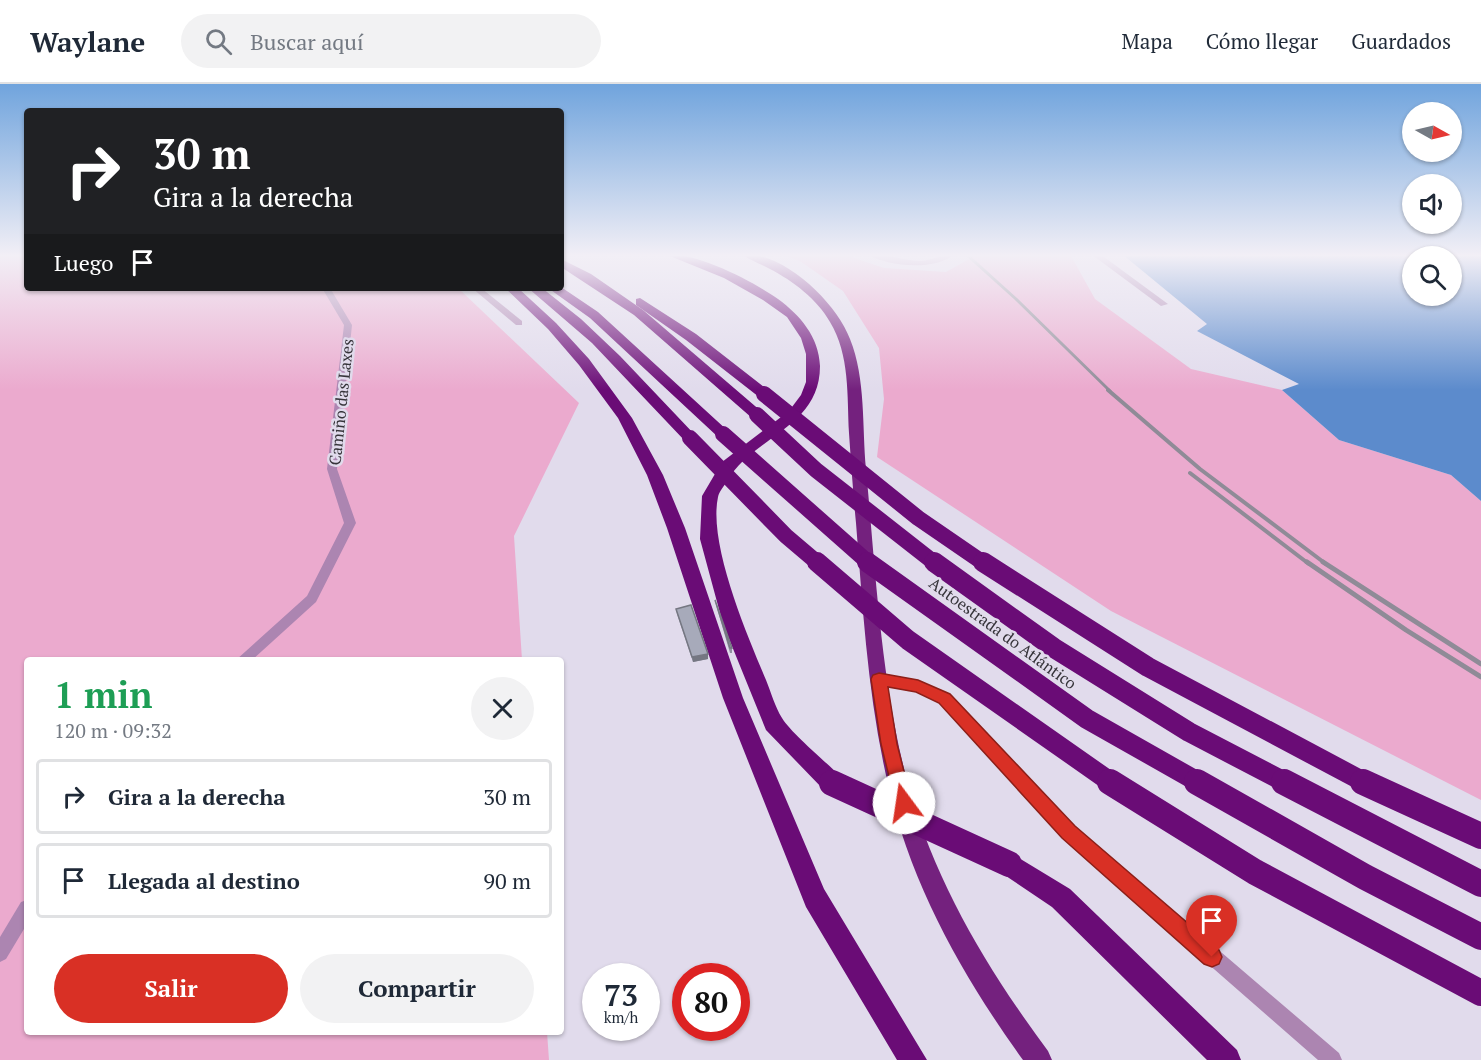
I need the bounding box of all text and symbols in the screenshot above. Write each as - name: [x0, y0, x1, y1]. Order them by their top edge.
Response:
- search box: [181, 14, 601, 68]
- text: Waylane: [30, 23, 145, 60]
- icon: search: [202, 25, 235, 58]
- text: Buscar aquí: [250, 27, 364, 56]
- text: Mapa: [1121, 27, 1173, 55]
- text: Cómo llegar: [1206, 27, 1318, 55]
- text: Guardados: [1351, 27, 1451, 55]
- north arrow: [1402, 102, 1462, 162]
- map controls: [1402, 102, 1462, 306]
- text: 30 m: [153, 125, 251, 181]
- icon: right: [54, 132, 132, 210]
- button: sound: [1402, 174, 1462, 234]
- text: Gira a la derecha: [153, 179, 353, 215]
- icon: arrive: [126, 246, 159, 279]
- button: search: [1402, 246, 1462, 306]
- text: Luego: [54, 248, 114, 277]
- street label: Camiño das Laxes: [323, 338, 359, 466]
- street label: Autoestrada do Atlántico: [925, 572, 1081, 694]
- text: 1 min: [54, 671, 152, 718]
- button: close: [471, 677, 534, 740]
- text: 120 m · 09:32: [54, 717, 172, 744]
- position arrow: [872, 771, 936, 835]
- icon: right: [57, 780, 90, 813]
- text: Gira a la derecha: [108, 782, 286, 811]
- text: 30 m: [483, 782, 531, 811]
- icon: arrive: [57, 864, 90, 897]
- text: Llegada al destino: [108, 866, 300, 895]
- text: 90 m: [483, 866, 531, 895]
- pin: [1186, 895, 1237, 957]
- icon: arrive: [1195, 904, 1228, 937]
- button: Salir: [54, 954, 288, 1023]
- button: Compartir: [300, 954, 534, 1023]
- speed limit sign: 80: [672, 963, 750, 1041]
- text: 73: [604, 975, 638, 1015]
- text: km/h: [604, 1007, 638, 1027]

